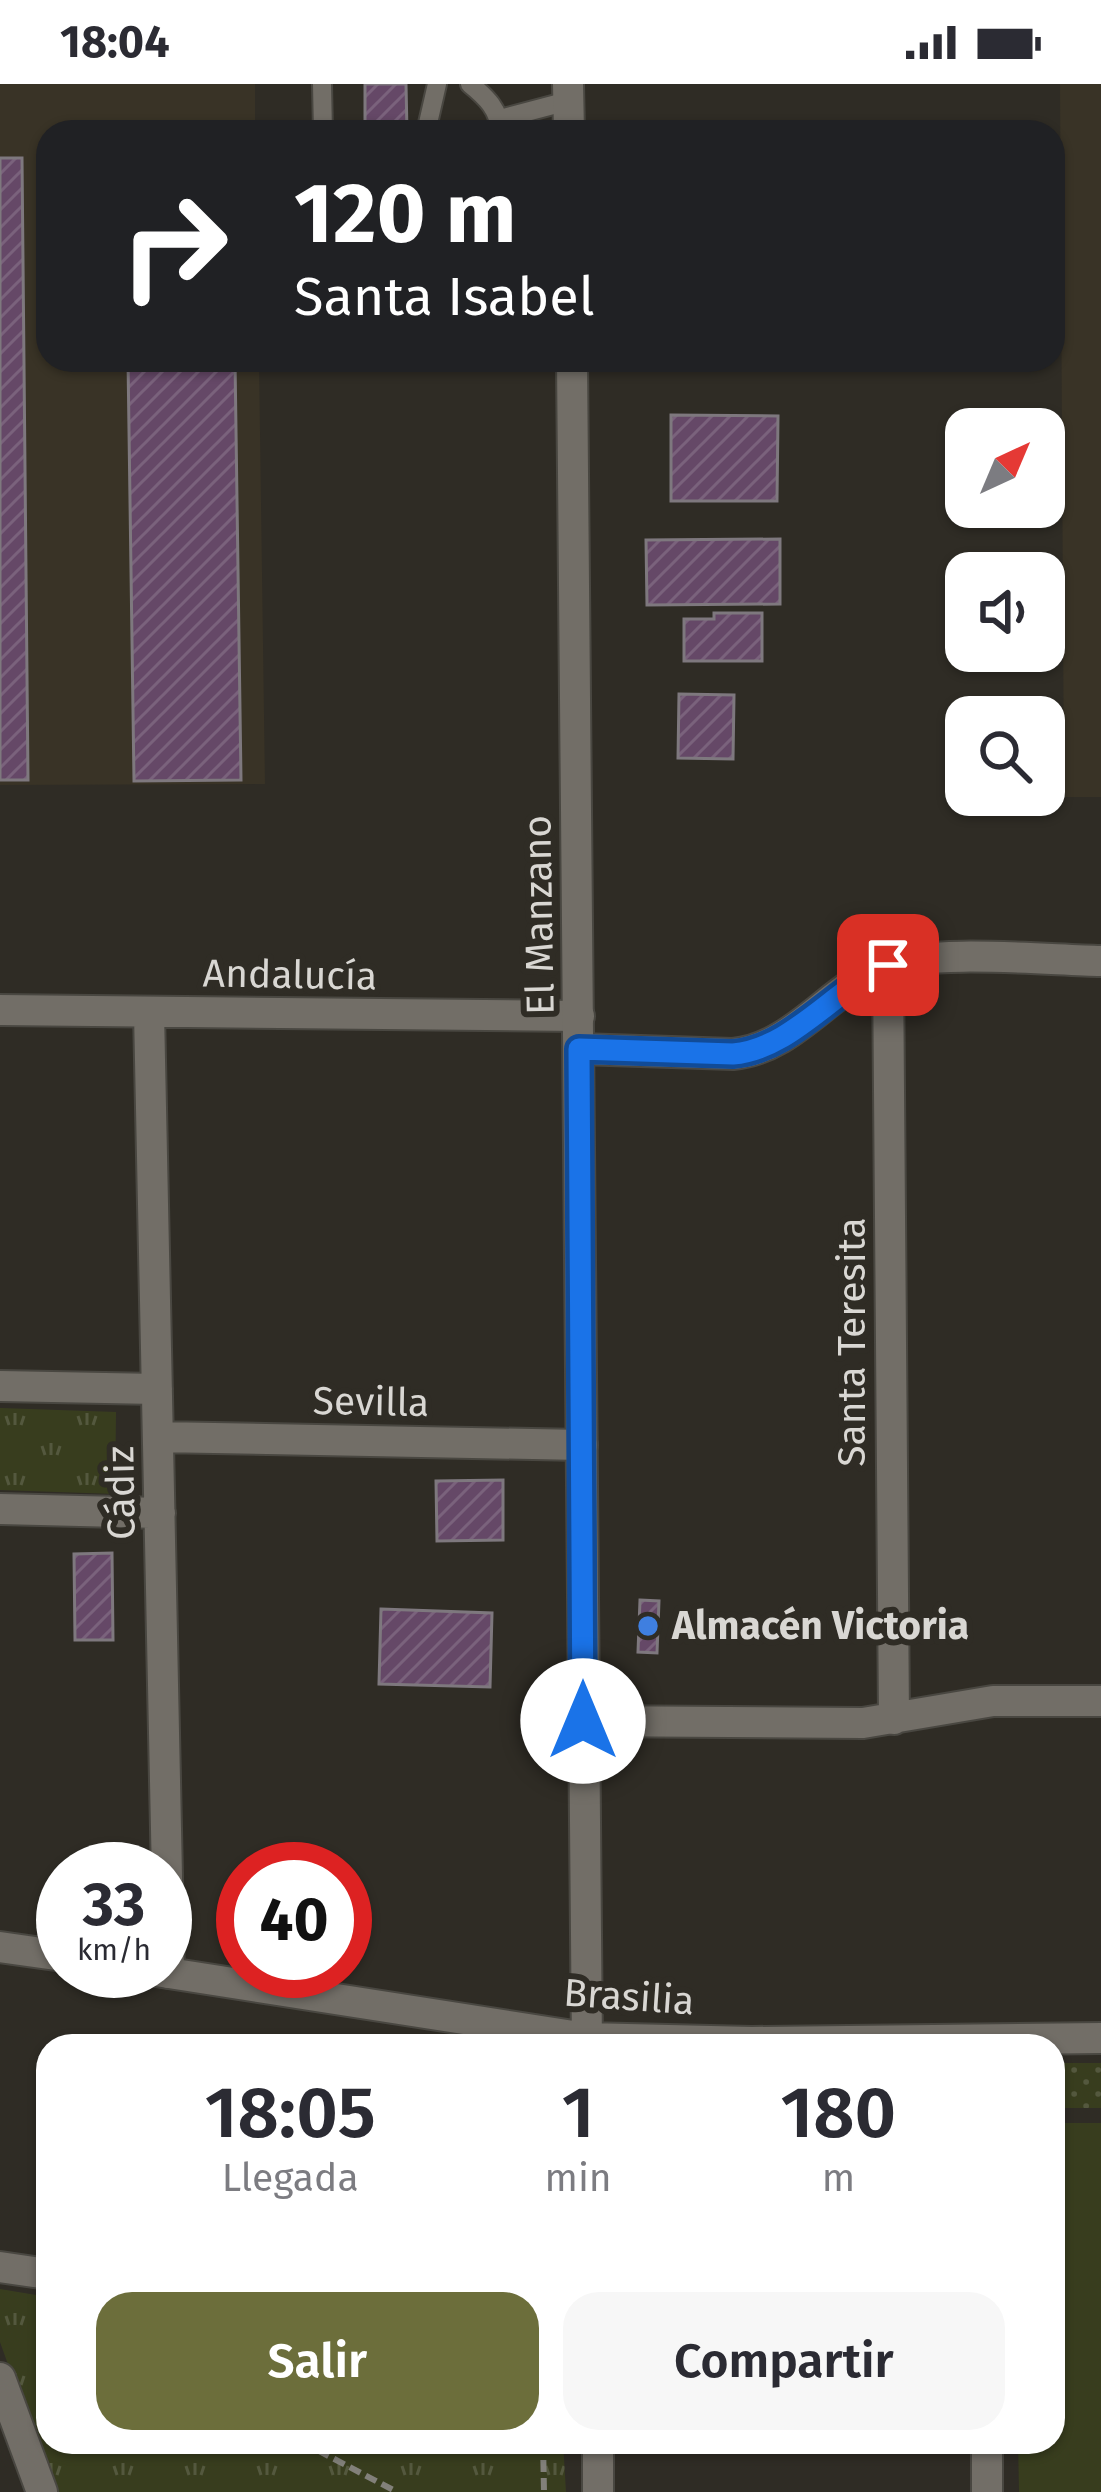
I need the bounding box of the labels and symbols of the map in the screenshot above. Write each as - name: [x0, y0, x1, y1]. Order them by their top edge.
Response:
- north arrow: [945, 408, 1065, 528]
- street label: El Manzano: [514, 815, 564, 1015]
- pin: [837, 914, 939, 1016]
- street label: Andalucía: [202, 950, 378, 1000]
- street label: Santa Teresita: [829, 1217, 875, 1467]
- street label: Sevilla: [312, 1378, 430, 1426]
- street label: Cádiz: [97, 1446, 145, 1540]
- place label: Almacén Victoria: [671, 1603, 969, 1649]
- marker: Almacén Victoria: [635, 1613, 661, 1639]
- position arrow: [520, 1658, 646, 1784]
- speed limit sign: 40: [216, 1842, 372, 1998]
- street label: Brasilia: [562, 1969, 696, 2025]

